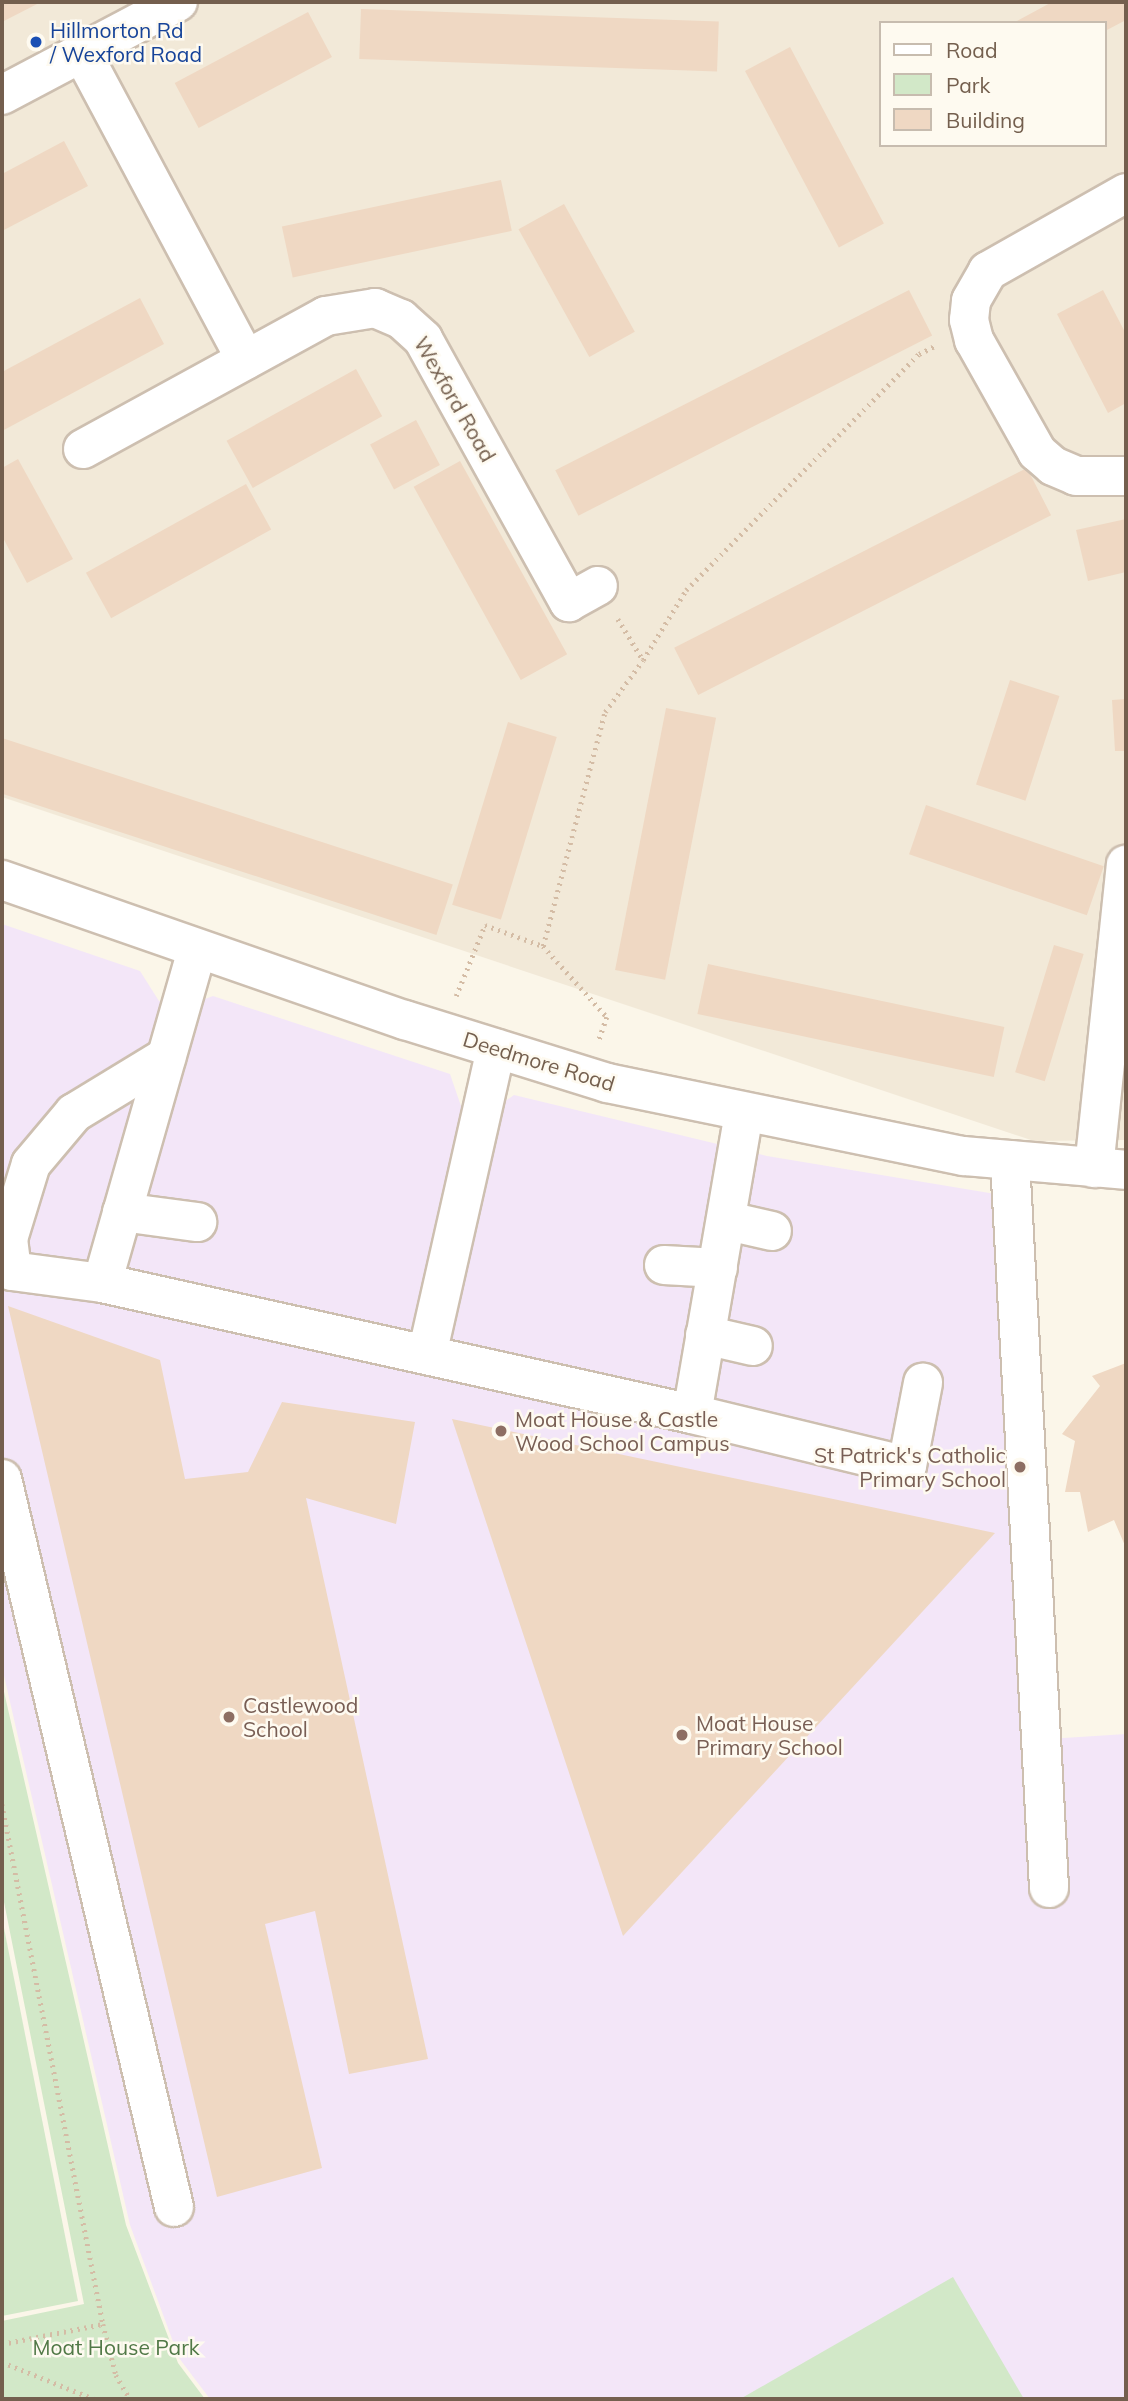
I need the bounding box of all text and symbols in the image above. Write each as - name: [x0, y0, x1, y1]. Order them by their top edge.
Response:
- place label: Hillmorton Rd / Wexford Road: [50, 17, 202, 67]
- legend: [880, 21, 1107, 147]
- marker: Hillmorton Rd / Wexford Road: [28, 34, 44, 50]
- text: Road: [946, 37, 997, 63]
- text: Park: [946, 72, 990, 98]
- text: Building: [946, 107, 1025, 133]
- street label: Wexford Road: [409, 332, 501, 466]
- street label: Deedmore Road: [460, 1026, 618, 1096]
- place label: Moat House & Castle Wood School Campus: [515, 1406, 730, 1456]
- marker: Moat House & Castle Wood School Campus: [493, 1423, 509, 1439]
- place label: St Patrick's Catholic Primary School: [814, 1442, 1006, 1492]
- marker: St Patrick's Catholic Primary School: [1012, 1459, 1028, 1475]
- place label: Castlewood School: [243, 1692, 358, 1742]
- marker: Castlewood School: [221, 1709, 237, 1725]
- place label: Moat House Primary School: [696, 1710, 843, 1760]
- marker: Moat House Primary School: [674, 1727, 690, 1743]
- park label: Moat House Park: [32, 2334, 200, 2360]

